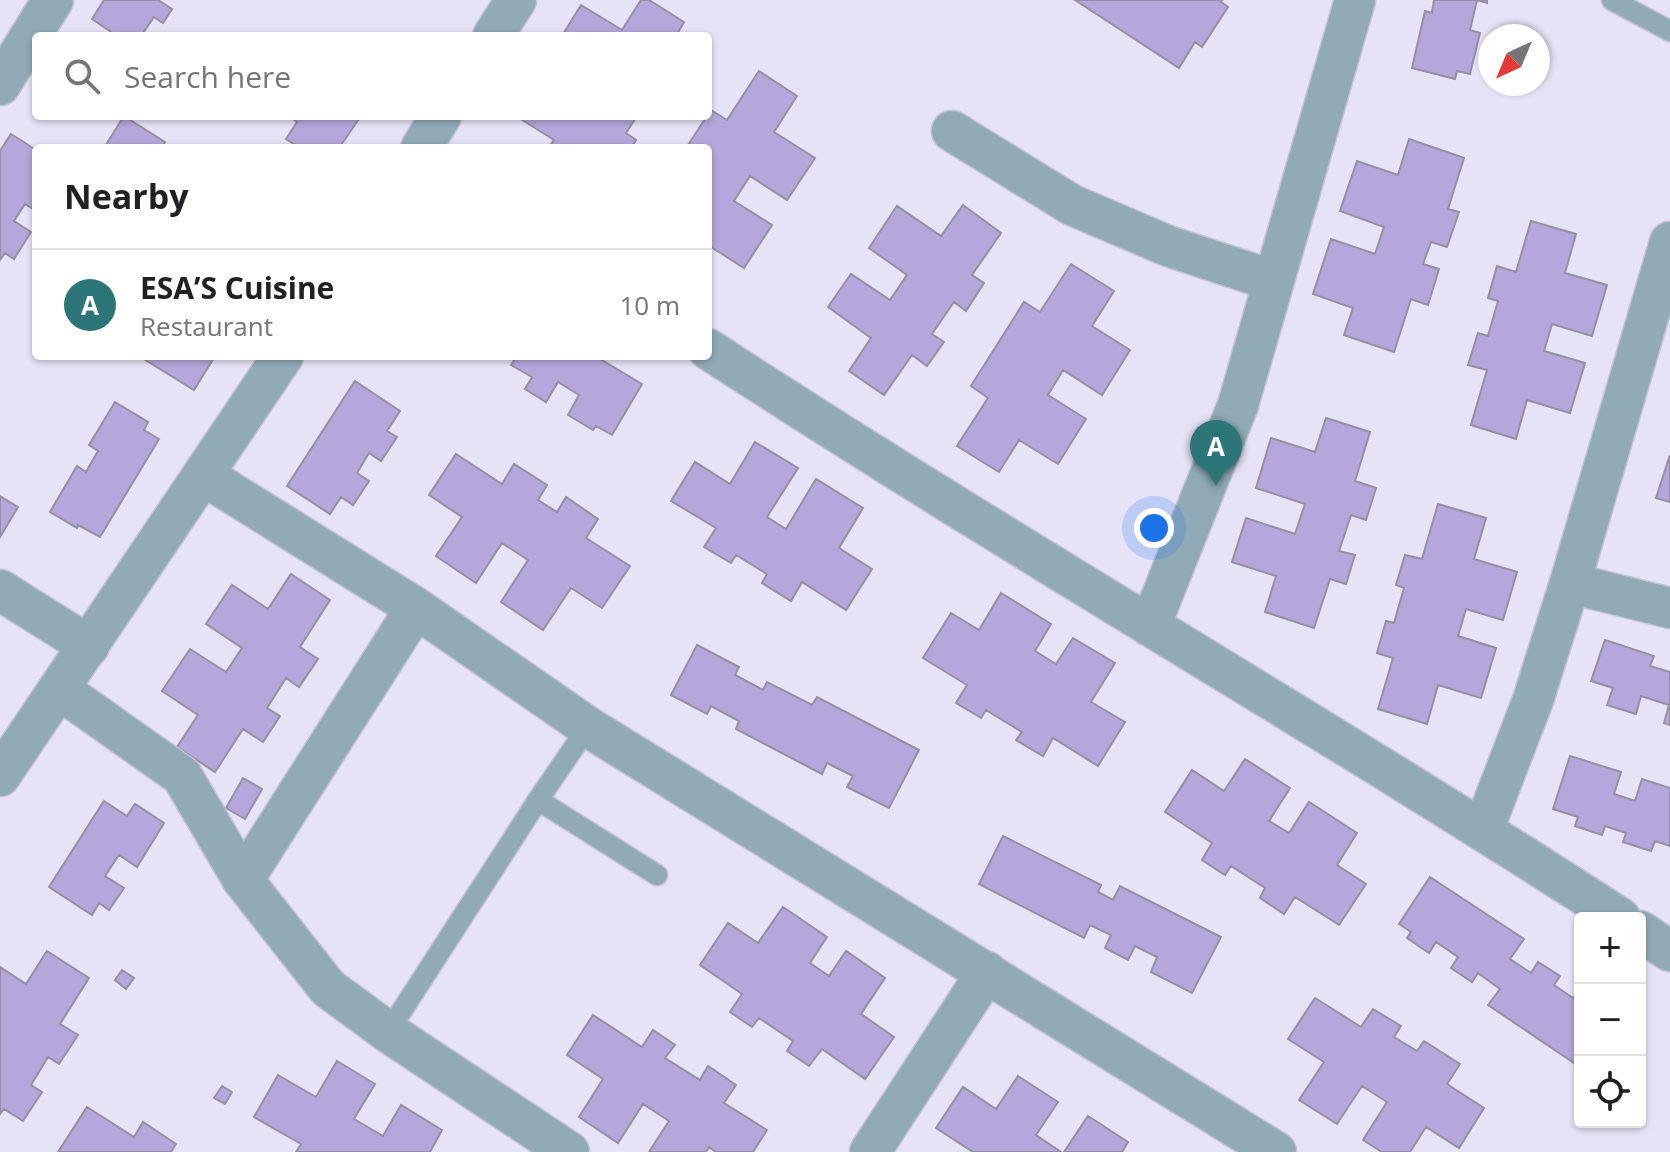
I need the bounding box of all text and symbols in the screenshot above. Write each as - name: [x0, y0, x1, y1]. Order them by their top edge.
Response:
- north arrow: [1478, 24, 1550, 96]
- search box: [32, 32, 712, 120]
- icon: search: [60, 54, 104, 98]
- text: Search here: [124, 56, 291, 97]
- text: Nearby: [64, 173, 189, 219]
- text: ESA’S Cuisine: [140, 267, 334, 308]
- text: A: [81, 287, 99, 323]
- text: 10 m: [619, 287, 680, 323]
- text: Restaurant: [140, 308, 273, 344]
- pin: A: [1190, 420, 1242, 486]
- your location: [1134, 508, 1174, 548]
- map controls: [1574, 912, 1646, 1128]
- button: +: [1574, 912, 1646, 984]
- button: −: [1574, 984, 1646, 1056]
- button: locate: [1574, 1056, 1646, 1128]

